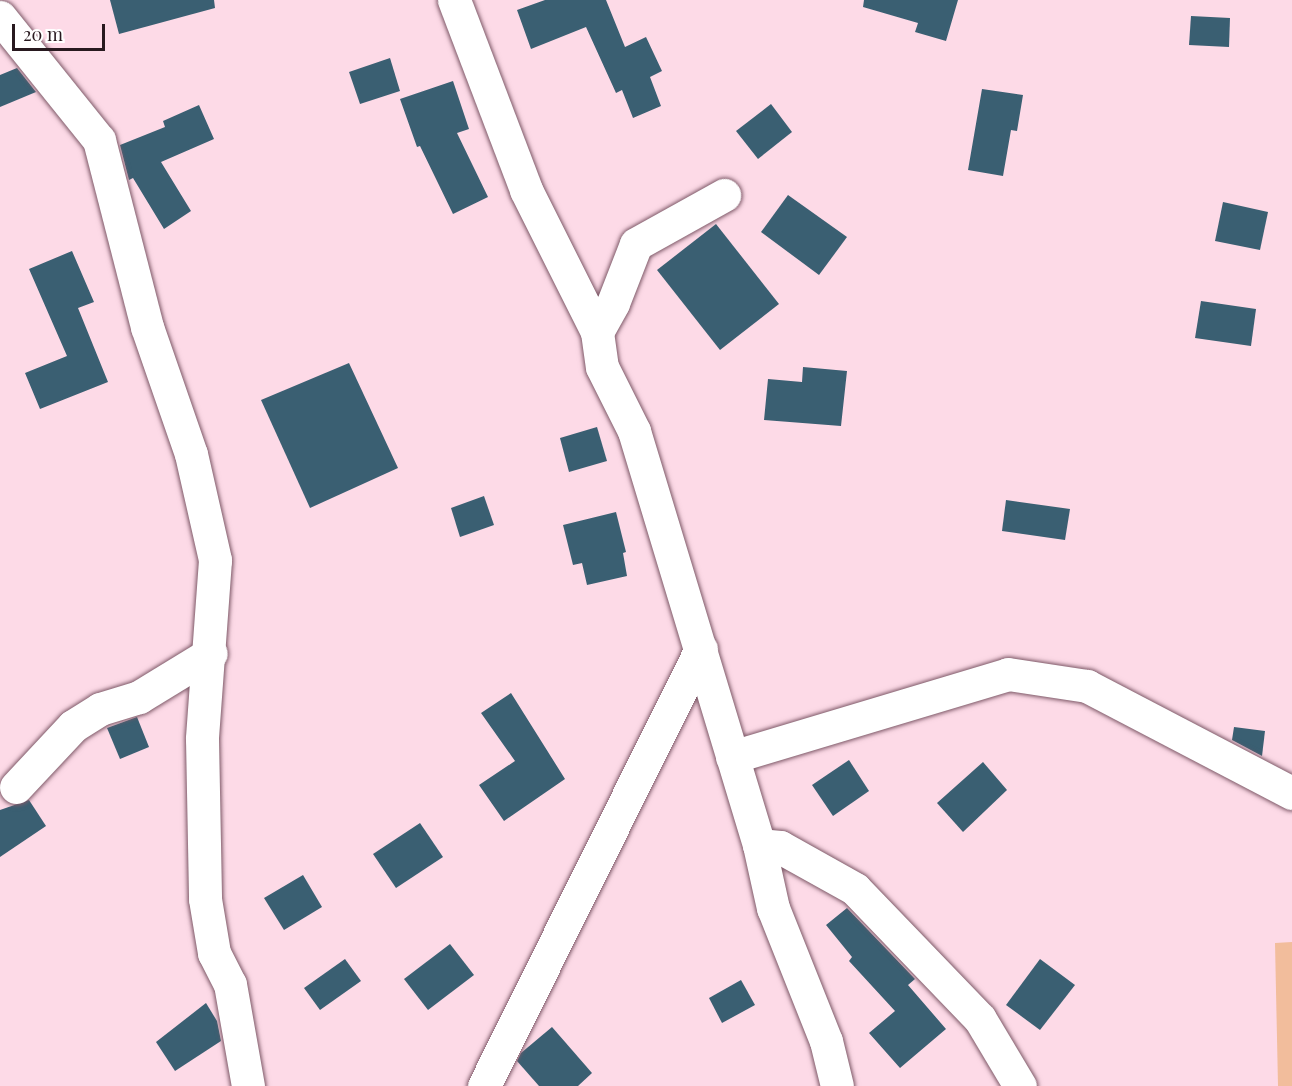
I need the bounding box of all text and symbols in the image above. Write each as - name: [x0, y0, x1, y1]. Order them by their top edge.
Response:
- scale bar: [15, 12, 108, 50]
- text: 20 m: [23, 22, 63, 46]

